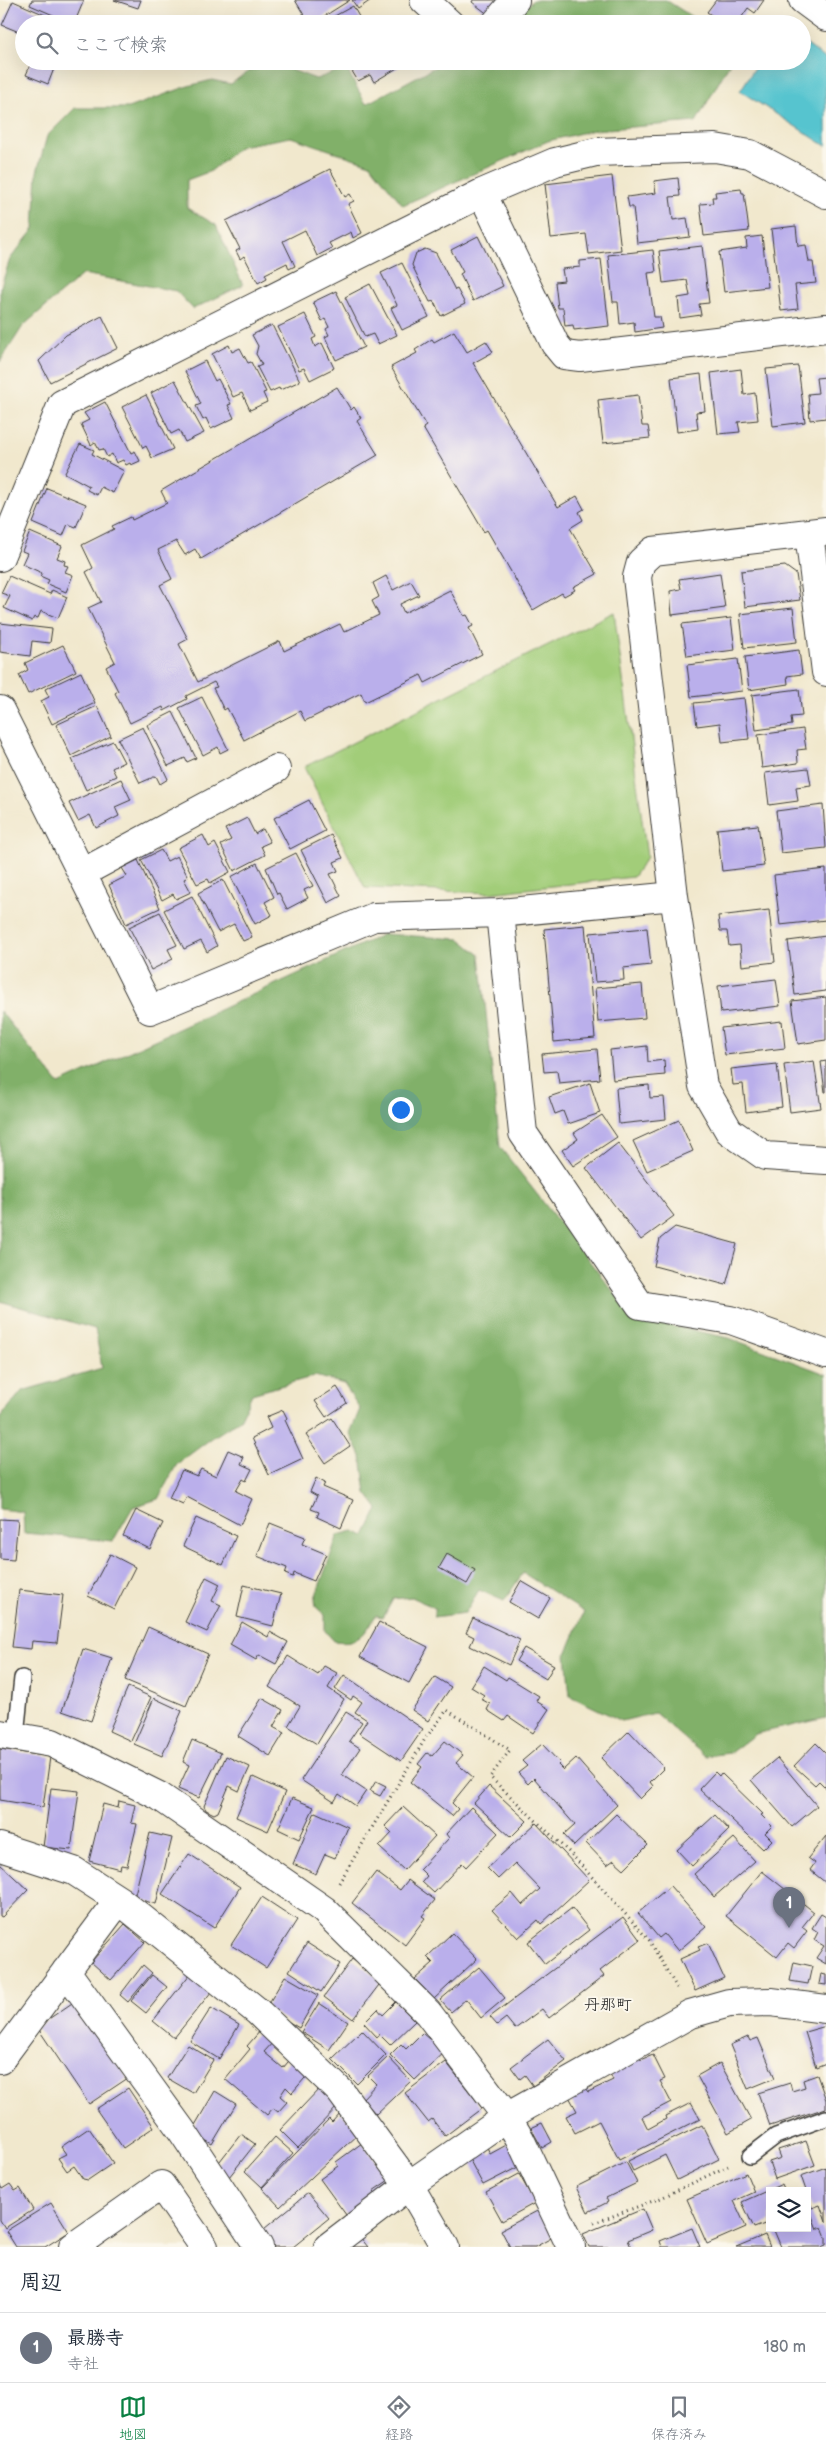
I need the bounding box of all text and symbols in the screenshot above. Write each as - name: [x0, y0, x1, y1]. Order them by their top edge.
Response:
- search box: [15, 15, 811, 70]
- icon: search: [33, 29, 61, 57]
- text: ここで検索: [73, 34, 168, 57]
- your location: [388, 1097, 414, 1123]
- pin: 1: [773, 1887, 805, 1928]
- district label: 丹那町: [584, 1996, 632, 2015]
- map controls: [766, 2187, 811, 2232]
- button: layers: [766, 2187, 811, 2232]
- text: 周辺: [20, 2270, 62, 2295]
- text: 最勝寺: [67, 2327, 124, 2350]
- text: 1: [33, 2338, 39, 2357]
- text: 180 m: [764, 2338, 806, 2357]
- text: 寺社: [67, 2355, 99, 2374]
- tab: 地図: [119, 2393, 147, 2443]
- tab: 経路: [385, 2393, 413, 2443]
- tab: 保存済み: [651, 2393, 707, 2443]

